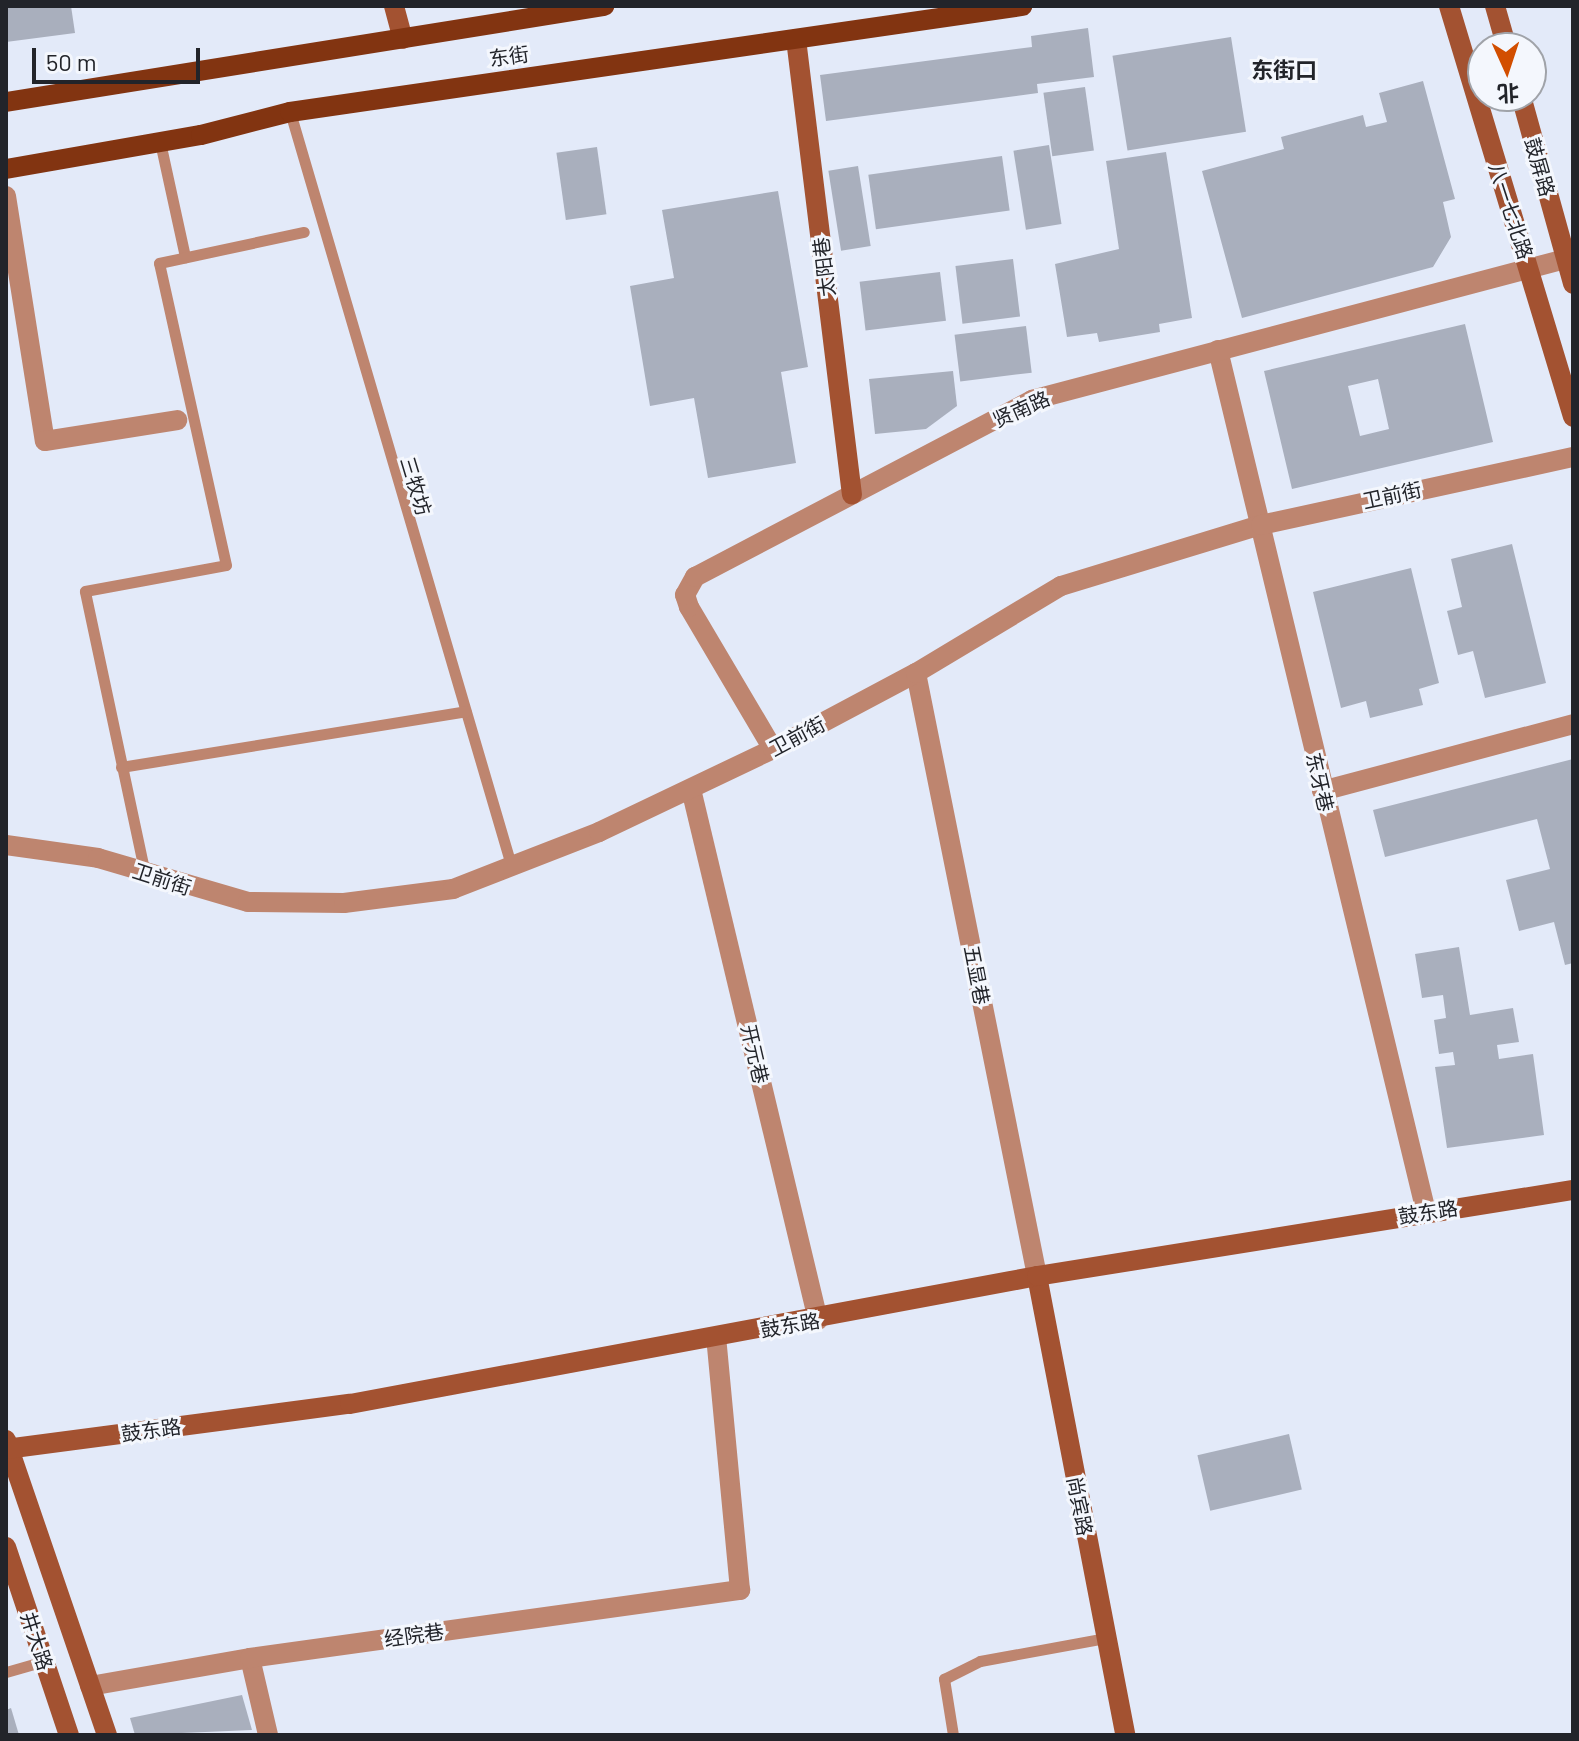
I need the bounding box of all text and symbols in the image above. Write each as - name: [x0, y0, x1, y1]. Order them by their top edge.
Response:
- scale bar: [36, 32, 204, 82]
- north arrow: [1467, 32, 1547, 112]
- street label: 东街: [488, 41, 530, 71]
- text: 50 m: [46, 47, 97, 76]
- district label: 东街口: [1251, 57, 1317, 83]
- text: 北: [1496, 80, 1520, 108]
- street label: 鼓屏路: [1520, 135, 1560, 199]
- street label: 八一七北路: [1484, 160, 1538, 262]
- street label: 太阳巷: [808, 236, 840, 298]
- street label: 贤南路: [989, 386, 1053, 432]
- street label: 三牧坊: [396, 454, 436, 518]
- street label: 卫前街: [1360, 477, 1424, 513]
- street label: 卫前街: [765, 711, 829, 761]
- street label: 东牙巷: [1302, 750, 1338, 814]
- street label: 卫前街: [130, 858, 194, 900]
- street label: 五显巷: [959, 943, 995, 1007]
- street label: 开元巷: [737, 1022, 773, 1086]
- street label: 鼓东路: [1396, 1195, 1460, 1229]
- street label: 鼓东路: [758, 1308, 822, 1342]
- street label: 鼓东路: [120, 1414, 182, 1446]
- street label: 尚宾路: [1062, 1474, 1098, 1538]
- street label: 井大路: [16, 1609, 58, 1673]
- street label: 经院巷: [383, 1619, 445, 1651]

